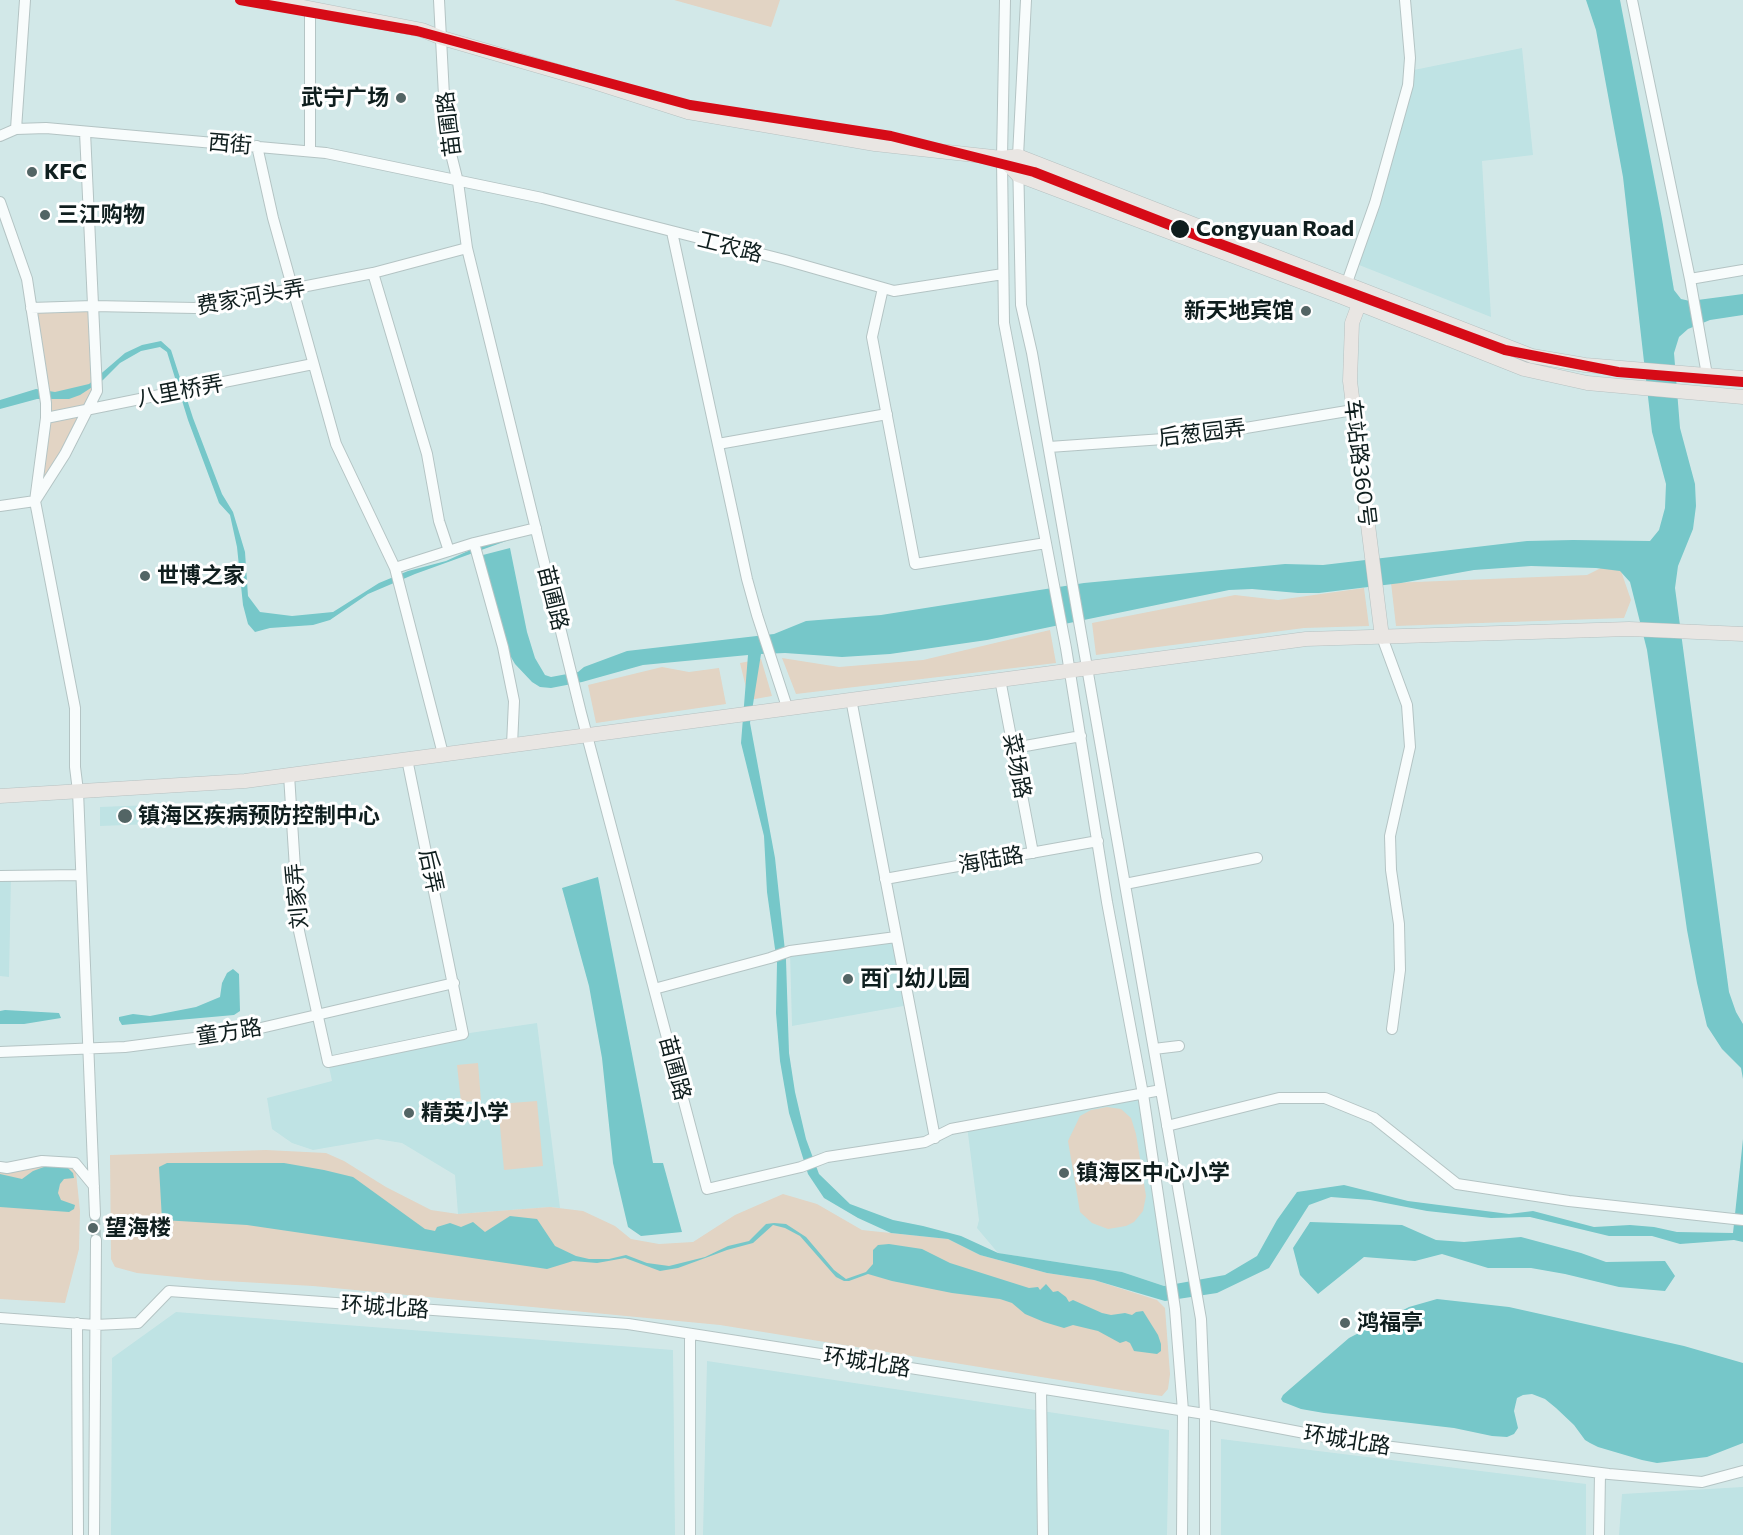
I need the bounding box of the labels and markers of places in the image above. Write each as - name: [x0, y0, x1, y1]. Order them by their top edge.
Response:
- place label: 武宁广场: [301, 85, 389, 111]
- marker: 武宁广场: [394, 91, 408, 105]
- place label: KFC: [44, 159, 87, 185]
- marker: KFC: [25, 165, 39, 179]
- place label: 三江购物: [57, 202, 145, 228]
- marker: 三江购物: [38, 208, 52, 222]
- place label: Congyuan Road: [1196, 216, 1354, 242]
- marker: Congyuan Road: [1169, 218, 1191, 240]
- place label: 新天地宾馆: [1184, 298, 1294, 324]
- marker: 新天地宾馆: [1299, 304, 1313, 318]
- place label: 世博之家: [157, 563, 245, 589]
- marker: 世博之家: [138, 569, 152, 583]
- place label: 镇海区疾病预防控制中心: [138, 803, 380, 829]
- marker: 镇海区疾病预防控制中心: [116, 807, 134, 825]
- place label: 西门幼儿园: [860, 966, 970, 992]
- marker: 西门幼儿园: [841, 972, 855, 986]
- place label: 精英小学: [421, 1100, 509, 1126]
- marker: 精英小学: [402, 1106, 416, 1120]
- place label: 镇海区中心小学: [1076, 1160, 1230, 1186]
- marker: 镇海区中心小学: [1057, 1166, 1071, 1180]
- place label: 望海楼: [105, 1215, 171, 1241]
- marker: 望海楼: [86, 1221, 100, 1235]
- place label: 鸿福亭: [1357, 1310, 1423, 1336]
- marker: 鸿福亭: [1338, 1316, 1352, 1330]

